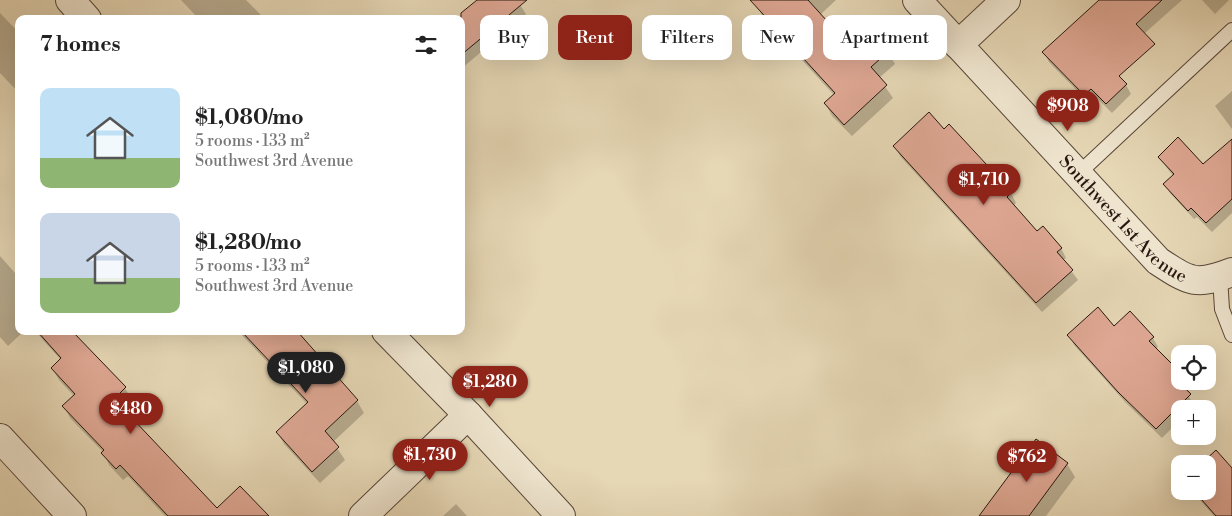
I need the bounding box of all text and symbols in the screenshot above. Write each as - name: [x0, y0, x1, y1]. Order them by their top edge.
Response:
- chip: Buy: [480, 15, 548, 60]
- chip: Rent: [558, 15, 632, 60]
- chip: Filters: [642, 15, 732, 60]
- chip: New: [742, 15, 813, 60]
- chip: Apartment: [823, 15, 947, 60]
- icon: filters: [412, 31, 440, 59]
- text: 7 homes: [40, 32, 121, 58]
- pin: $908: [1038, 90, 1098, 132]
- text: $908: [1047, 96, 1089, 116]
- text: $1,080/mo: [195, 105, 304, 131]
- icon: home: [80, 108, 140, 168]
- text: 5 rooms · 133 m²: [195, 131, 310, 151]
- street label: Southwest 1st Avenue: [1054, 150, 1191, 288]
- text: Southwest 3rd Avenue: [195, 151, 353, 171]
- pin: $1,710: [943, 164, 1025, 206]
- text: $1,710: [959, 170, 1010, 190]
- text: $1,280/mo: [195, 230, 302, 256]
- icon: home: [80, 233, 140, 293]
- text: 5 rooms · 133 m²: [195, 256, 310, 276]
- text: Southwest 3rd Avenue: [195, 276, 353, 296]
- map controls: [1171, 345, 1216, 500]
- button: locate: [1171, 345, 1216, 390]
- pin: $1,080: [265, 352, 347, 394]
- text: $1,080: [278, 358, 334, 378]
- pin: $1,280: [449, 366, 531, 408]
- text: $1,280: [463, 372, 517, 392]
- pin: $480: [101, 392, 161, 435]
- text: $480: [110, 399, 152, 419]
- button: +: [1171, 400, 1216, 445]
- pin: $1,730: [389, 438, 471, 481]
- pin: $762: [997, 440, 1057, 483]
- text: $1,730: [404, 445, 456, 465]
- text: $762: [1008, 447, 1046, 467]
- button: −: [1171, 455, 1216, 500]

